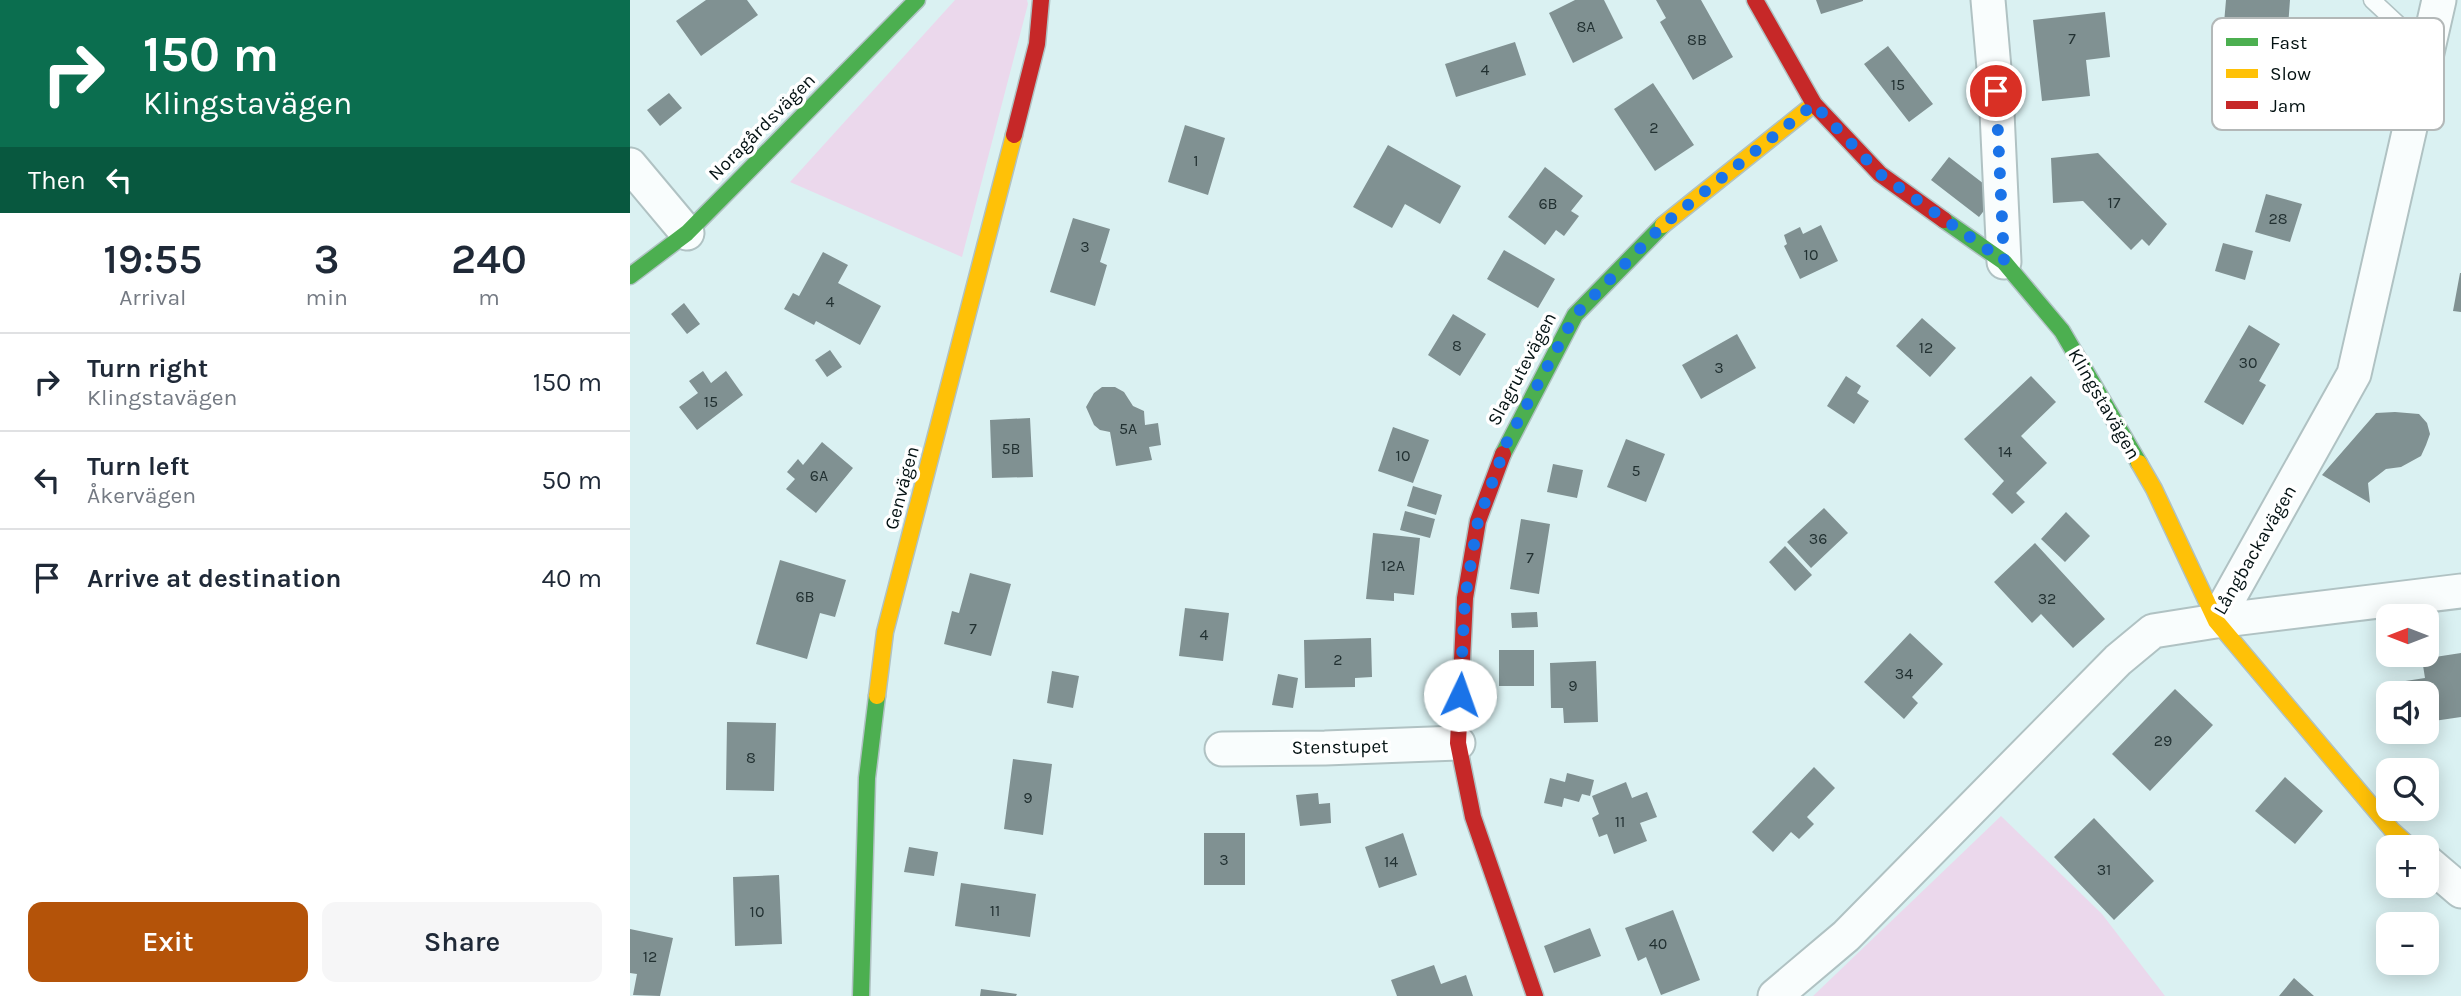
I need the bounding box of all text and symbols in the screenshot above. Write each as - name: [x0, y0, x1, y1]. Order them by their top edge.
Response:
- house number: 8A: [1576, 17, 1596, 36]
- legend: [2212, 18, 2444, 130]
- text: 150 m: [143, 26, 279, 83]
- icon: right: [28, 28, 119, 119]
- house number: 7: [2068, 29, 2076, 48]
- house number: 8B: [1687, 30, 1707, 49]
- text: Fast: [2270, 32, 2307, 54]
- house number: 4: [1481, 60, 1490, 79]
- pin: [1966, 61, 2026, 121]
- text: Slow: [2270, 63, 2311, 85]
- street label: Noragårdsvägen: [704, 69, 820, 185]
- icon: arrive: [1977, 72, 2015, 110]
- house number: 15: [1891, 75, 1905, 94]
- text: Klingstavägen: [143, 85, 352, 122]
- text: Jam: [2270, 95, 2306, 117]
- house number: 2: [1649, 118, 1659, 137]
- house number: 1: [1193, 151, 1199, 170]
- icon: left: [100, 161, 138, 199]
- text: Then: [28, 165, 86, 196]
- house number: 17: [2108, 193, 2121, 212]
- house number: 6B: [1538, 194, 1558, 213]
- house number: 28: [2268, 209, 2288, 228]
- text: 19:55: [103, 234, 202, 284]
- text: 3: [314, 234, 340, 284]
- text: 240: [451, 234, 527, 284]
- house number: 3: [1080, 237, 1090, 256]
- house number: 10: [1804, 245, 1818, 264]
- text: Arrival: [119, 284, 186, 311]
- text: min: [306, 284, 348, 311]
- text: m: [478, 284, 500, 311]
- house number: 4: [826, 292, 835, 311]
- street label: Slagrutevägen: [1483, 309, 1561, 429]
- house number: 8: [1452, 336, 1462, 355]
- house number: 12: [1919, 338, 1933, 357]
- street label: Klingstavägen: [2063, 345, 2145, 463]
- text: Turn right: [87, 353, 208, 384]
- house number: 30: [2239, 353, 2257, 372]
- house number: 3: [1714, 358, 1724, 377]
- icon: right: [28, 363, 66, 401]
- text: 150 m: [533, 367, 602, 398]
- text: Klingstavägen: [87, 384, 237, 411]
- house number: 15: [704, 392, 718, 411]
- house number: 5A: [1119, 419, 1137, 438]
- house number: 5B: [1002, 439, 1020, 458]
- house number: 14: [1998, 442, 2012, 461]
- street label: Genvägen: [880, 444, 924, 532]
- house number: 10: [1396, 446, 1410, 465]
- text: Turn left: [87, 451, 189, 482]
- icon: left: [28, 461, 66, 499]
- house number: 5: [1631, 461, 1641, 480]
- text: 50 m: [541, 465, 602, 496]
- house number: 6A: [810, 466, 828, 485]
- street label: Långbackavägen: [2209, 481, 2301, 619]
- text: Åkervägen: [87, 482, 196, 509]
- house number: 36: [1809, 529, 1827, 548]
- house number: 7: [1526, 548, 1534, 567]
- house number: 12A: [1381, 556, 1405, 575]
- icon: arrive: [28, 559, 66, 597]
- text: Arrive at destination: [87, 563, 341, 594]
- text: 40 m: [542, 563, 602, 594]
- house number: 6B: [795, 587, 815, 606]
- house number: 32: [2038, 589, 2056, 608]
- north arrow: [2376, 604, 2440, 667]
- map controls: [2376, 604, 2439, 975]
- house number: 7: [969, 619, 977, 638]
- house number: 4: [1200, 625, 1209, 644]
- house number: 2: [1333, 650, 1343, 669]
- position arrow: [1423, 658, 1497, 732]
- house number: 34: [1895, 664, 1913, 683]
- house number: 9: [1568, 676, 1578, 695]
- button: sound: [2376, 681, 2439, 744]
- house number: 29: [2154, 731, 2172, 750]
- street label: Stenstupet: [1292, 735, 1388, 759]
- house number: 8: [746, 748, 756, 767]
- button: search: [2376, 758, 2439, 821]
- house number: 9: [1023, 788, 1033, 807]
- house number: 11: [1615, 812, 1625, 831]
- button: +: [2376, 835, 2439, 898]
- house number: 3: [1219, 850, 1229, 869]
- house number: 14: [1384, 852, 1398, 871]
- house number: 31: [2097, 860, 2111, 879]
- house number: 11: [990, 901, 1000, 920]
- button: Exit: [28, 902, 308, 982]
- button: Share: [322, 902, 602, 982]
- house number: 10: [750, 902, 764, 921]
- button: −: [2376, 912, 2439, 975]
- house number: 40: [1649, 934, 1667, 953]
- house number: 12: [643, 947, 657, 966]

